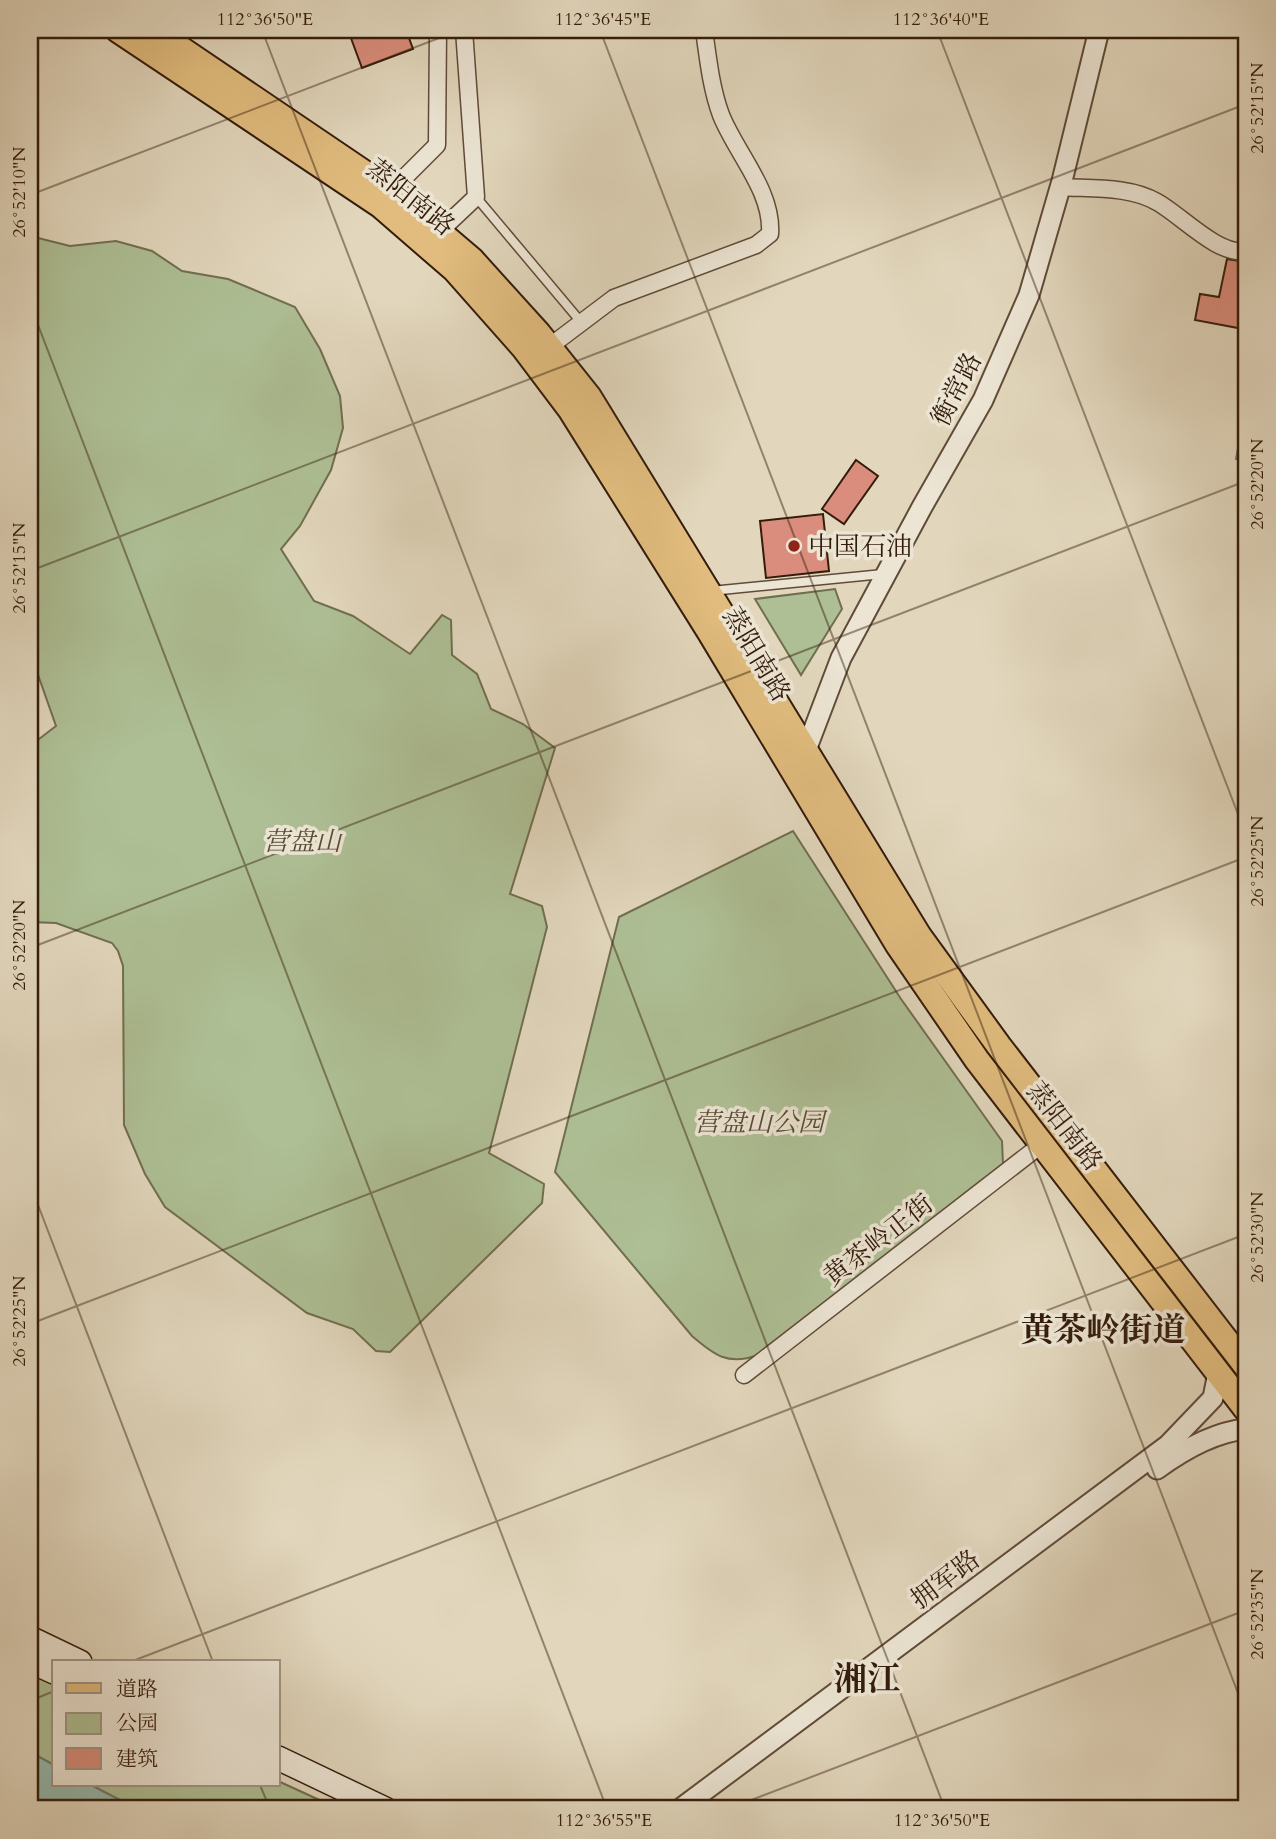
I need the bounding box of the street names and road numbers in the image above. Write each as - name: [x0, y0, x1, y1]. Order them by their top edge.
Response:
- street label: 蒸阳南路: [359, 151, 462, 244]
- street label: 衡常路: [923, 347, 990, 432]
- street label: 蒸阳南路: [715, 601, 798, 708]
- street label: 蒸阳南路: [1019, 1075, 1110, 1178]
- street label: 黄茶岭正街: [816, 1187, 940, 1294]
- street label: 拥军路: [904, 1542, 987, 1617]

